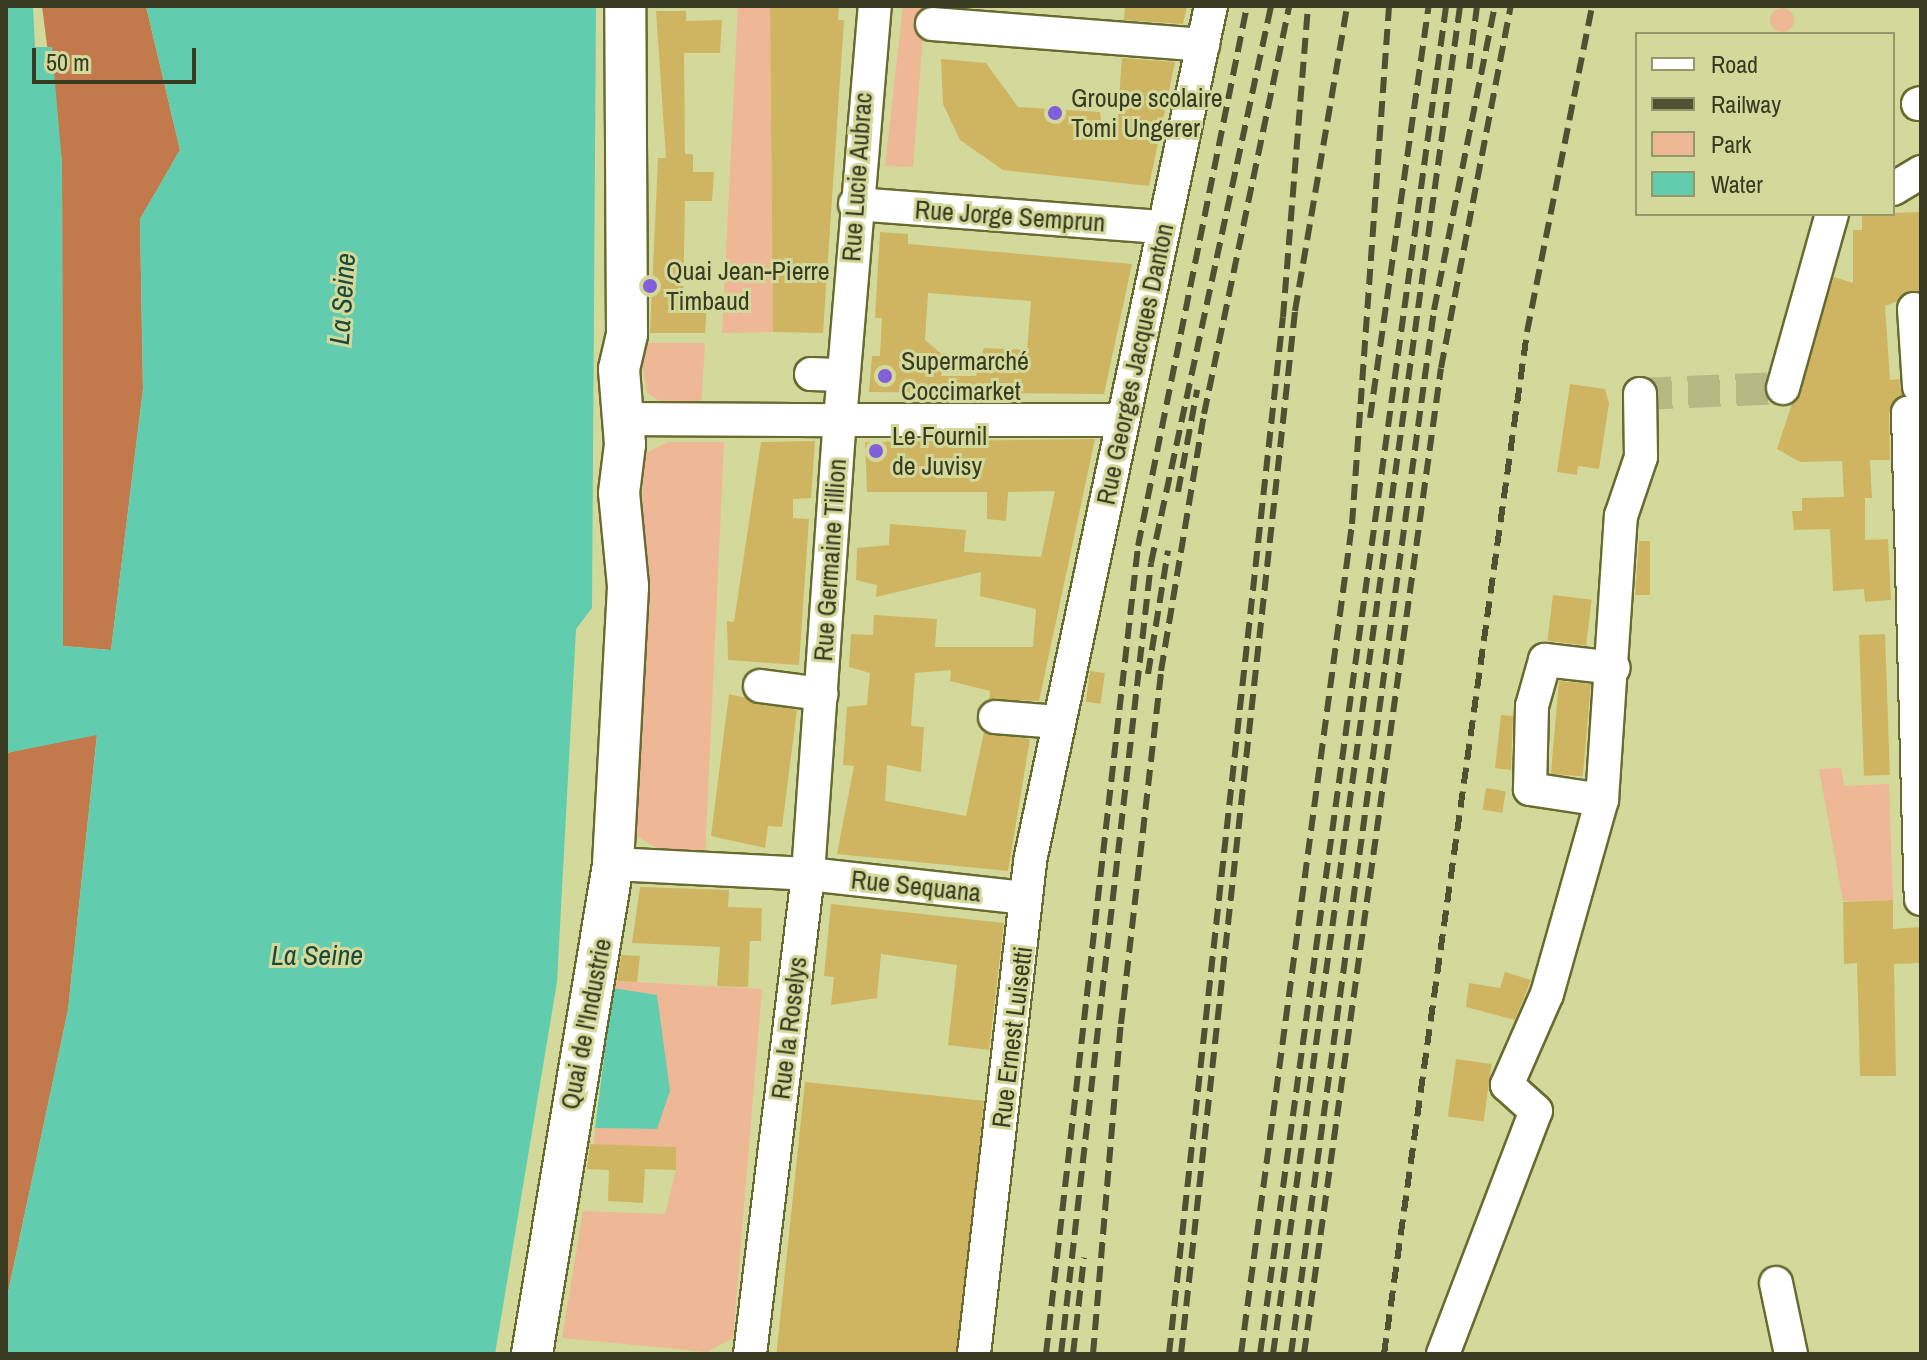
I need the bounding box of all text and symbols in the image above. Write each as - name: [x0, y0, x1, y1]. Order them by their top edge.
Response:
- scale bar: [36, 32, 200, 82]
- legend: [1635, 32, 1895, 216]
- text: 50 m: [46, 46, 90, 78]
- text: Road: [1711, 48, 1758, 80]
- place label: Groupe scolaire Tomi Ungerer: [1071, 82, 1223, 144]
- text: Railway: [1711, 88, 1781, 120]
- street label: Rue Lucie Aubrac: [835, 91, 879, 263]
- marker: Groupe scolaire Tomi Ungerer: [1046, 104, 1064, 122]
- text: Park: [1711, 128, 1751, 160]
- text: Water: [1711, 168, 1763, 200]
- street label: Rue Jorge Semprun: [914, 194, 1106, 238]
- street label: Rue Georges Jacques Danton: [1090, 220, 1180, 508]
- water label: La Seine: [322, 252, 362, 346]
- place label: Quai Jean-Pierre Timbaud: [666, 255, 830, 316]
- marker: Quai Jean-Pierre Timbaud: [641, 277, 659, 295]
- place label: Supermarché Coccimarket: [901, 345, 1029, 406]
- marker: Supermarché Coccimarket: [876, 367, 894, 385]
- place label: Le Fournil de Juvisy: [892, 420, 987, 482]
- marker: Le Fournil de Juvisy: [867, 442, 885, 460]
- street label: Rue Germaine Tillion: [807, 457, 853, 663]
- street label: Rue Sequana: [850, 864, 982, 908]
- street label: Quai de l'Industrie: [554, 936, 618, 1112]
- water label: La Seine: [271, 938, 363, 972]
- street label: Rue Ernest Luisetti: [985, 945, 1039, 1129]
- street label: Rue la Roselys: [765, 955, 813, 1101]

